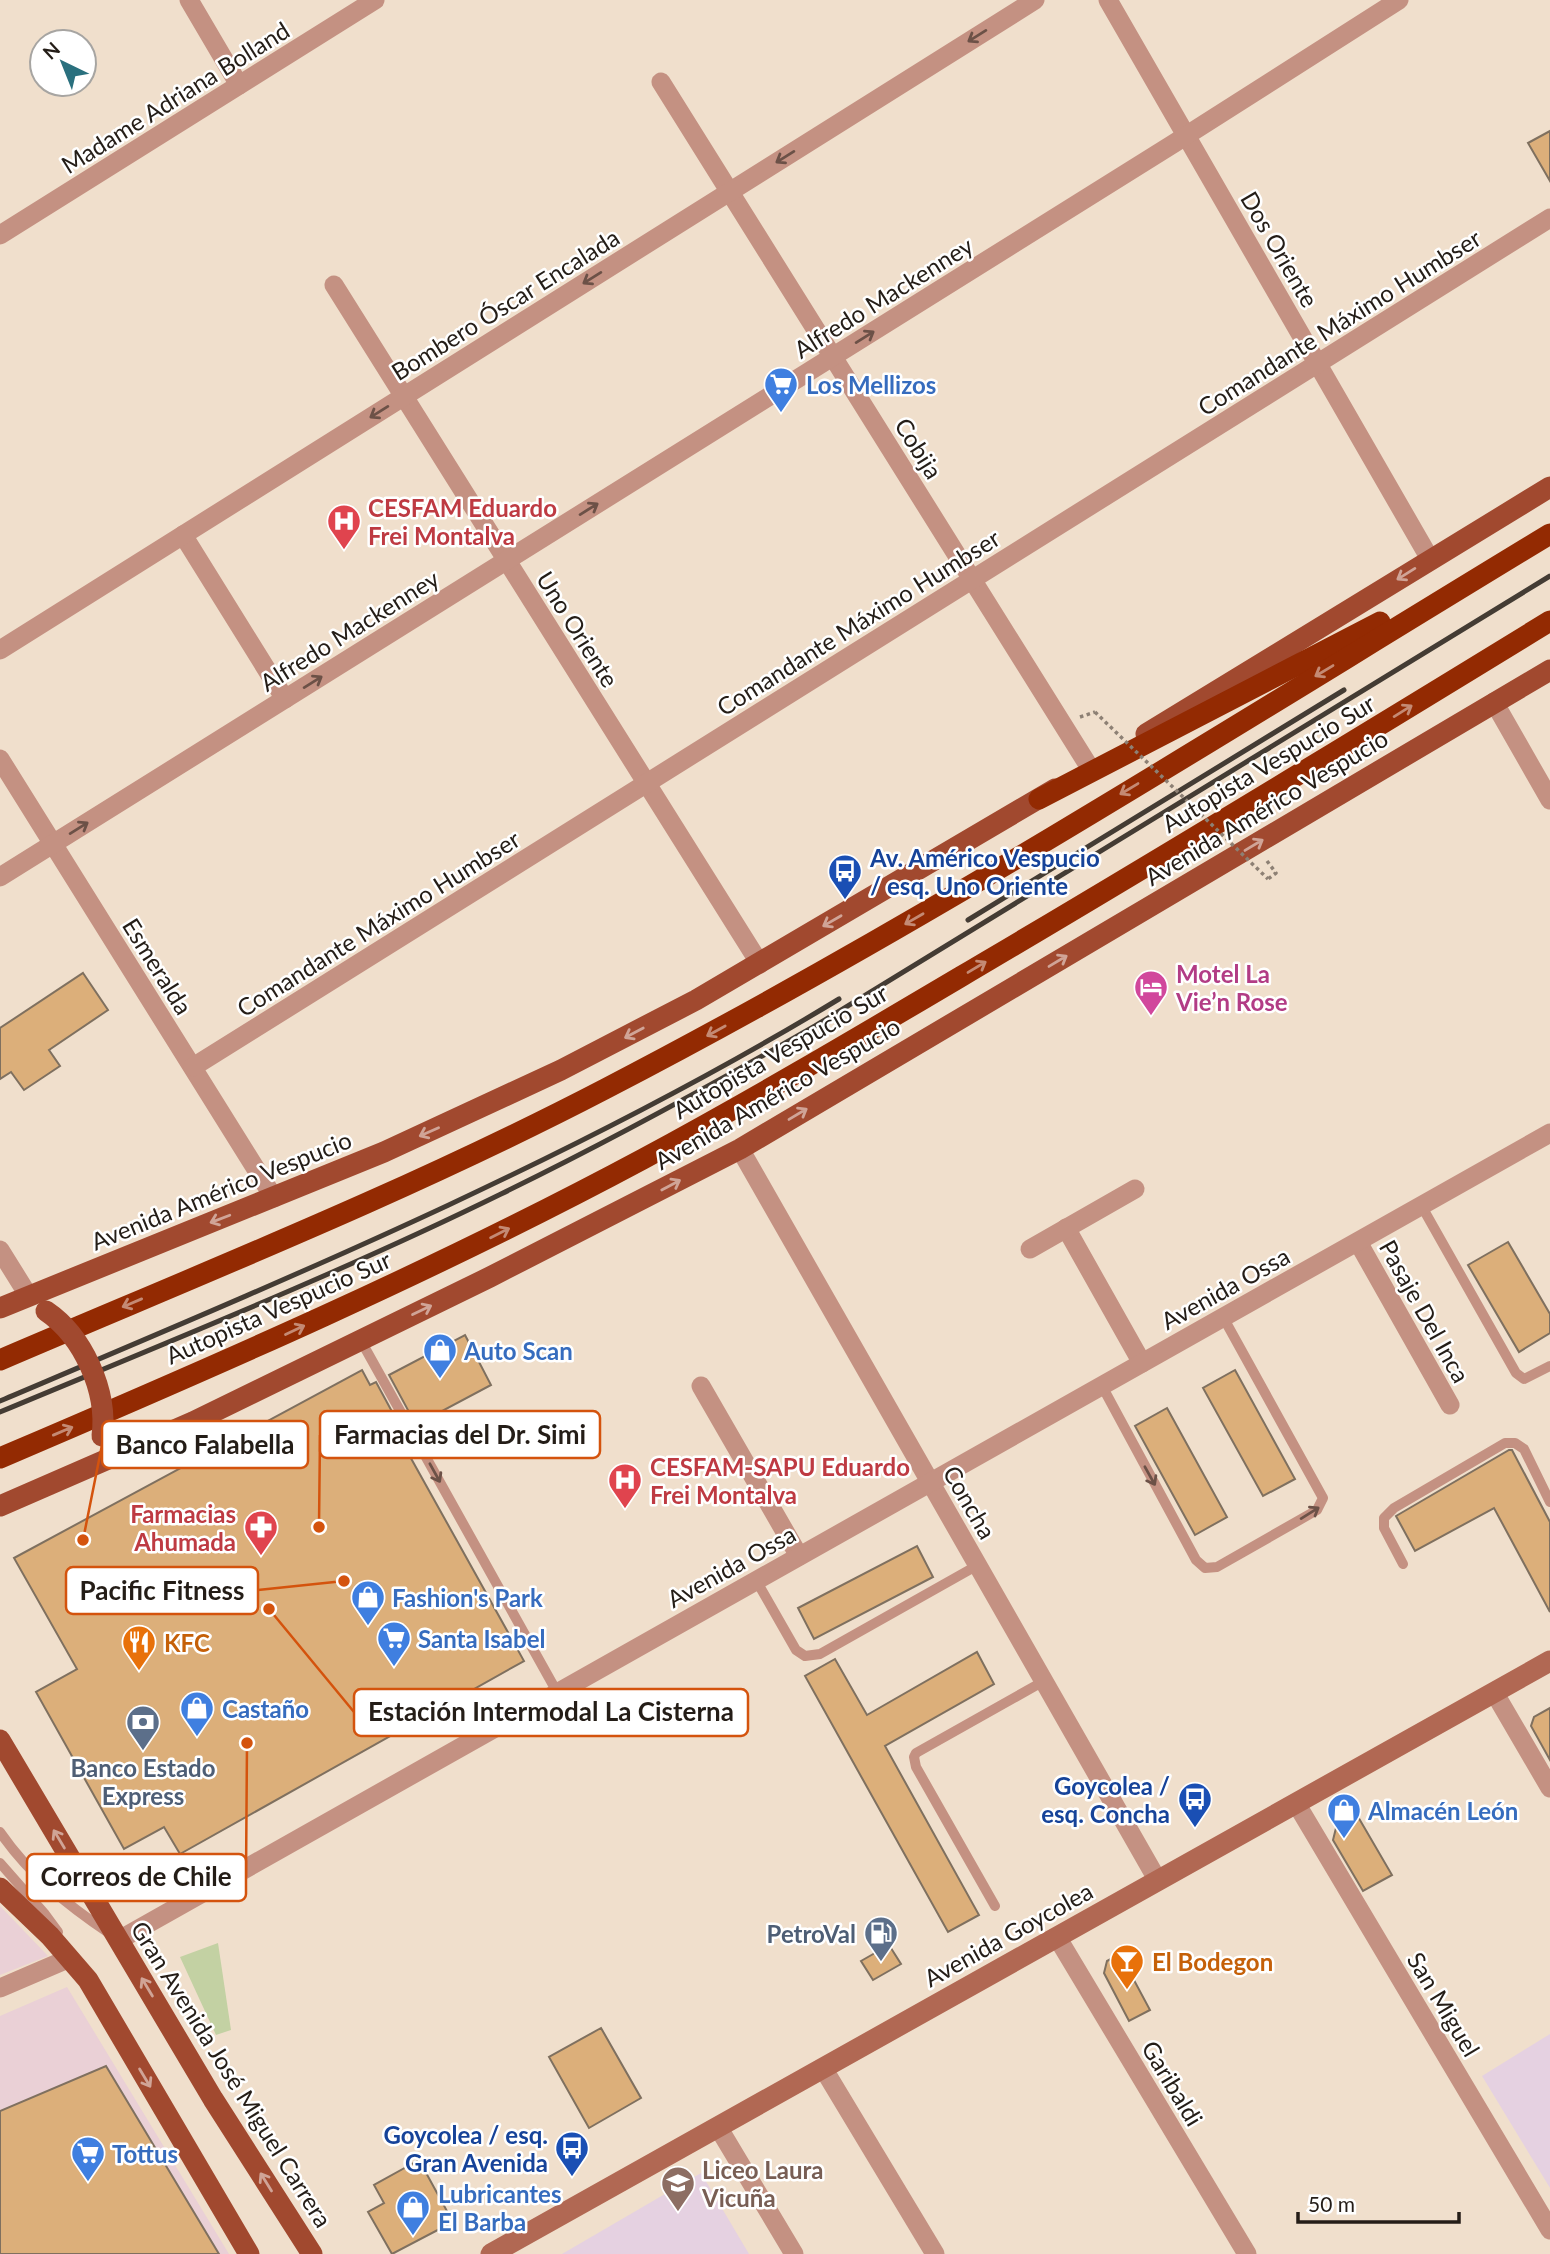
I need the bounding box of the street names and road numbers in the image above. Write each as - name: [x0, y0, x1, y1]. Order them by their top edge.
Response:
- street label: Madame Adriana Bolland: [56, 15, 294, 179]
- street label: Dos Oriente: [1235, 186, 1325, 312]
- street label: Bombero Óscar Encalada: [386, 222, 624, 386]
- street label: Comandante Máximo Humbser: [1192, 223, 1486, 421]
- street label: Alfredo Mackenney: [788, 230, 978, 364]
- street label: Cobija: [889, 412, 949, 484]
- street label: Comandante Máximo Humbser: [711, 523, 1005, 721]
- street label: Alfredo Mackenney: [254, 563, 444, 697]
- street label: Uno Oriente: [531, 566, 625, 692]
- street label: Autopista Vespucio Sur: [1156, 688, 1380, 838]
- street label: Avenida Américo Vespucio: [1139, 723, 1393, 891]
- street label: Comandante Máximo Humbser: [231, 824, 525, 1022]
- street label: Esmeralda: [117, 913, 199, 1019]
- street label: Autopista Vespucio Sur: [667, 978, 893, 1124]
- street label: Avenida Américo Vespucio: [649, 1011, 905, 1175]
- street label: Avenida Américo Vespucio: [87, 1124, 355, 1256]
- street label: Pasaje Del Inca: [1374, 1235, 1476, 1387]
- street label: Avenida Ossa: [1156, 1241, 1294, 1335]
- street label: Autopista Vespucio Sur: [161, 1244, 395, 1370]
- street label: Concha: [938, 1460, 1002, 1544]
- street label: Avenida Ossa: [662, 1519, 800, 1613]
- street label: Avenida Goycolea: [919, 1876, 1097, 1992]
- street label: Gran Avenida José Miguel Carrera: [126, 1916, 338, 2232]
- street label: San Miguel: [1402, 1947, 1486, 2061]
- street label: Garibaldi: [1136, 2035, 1210, 2131]

